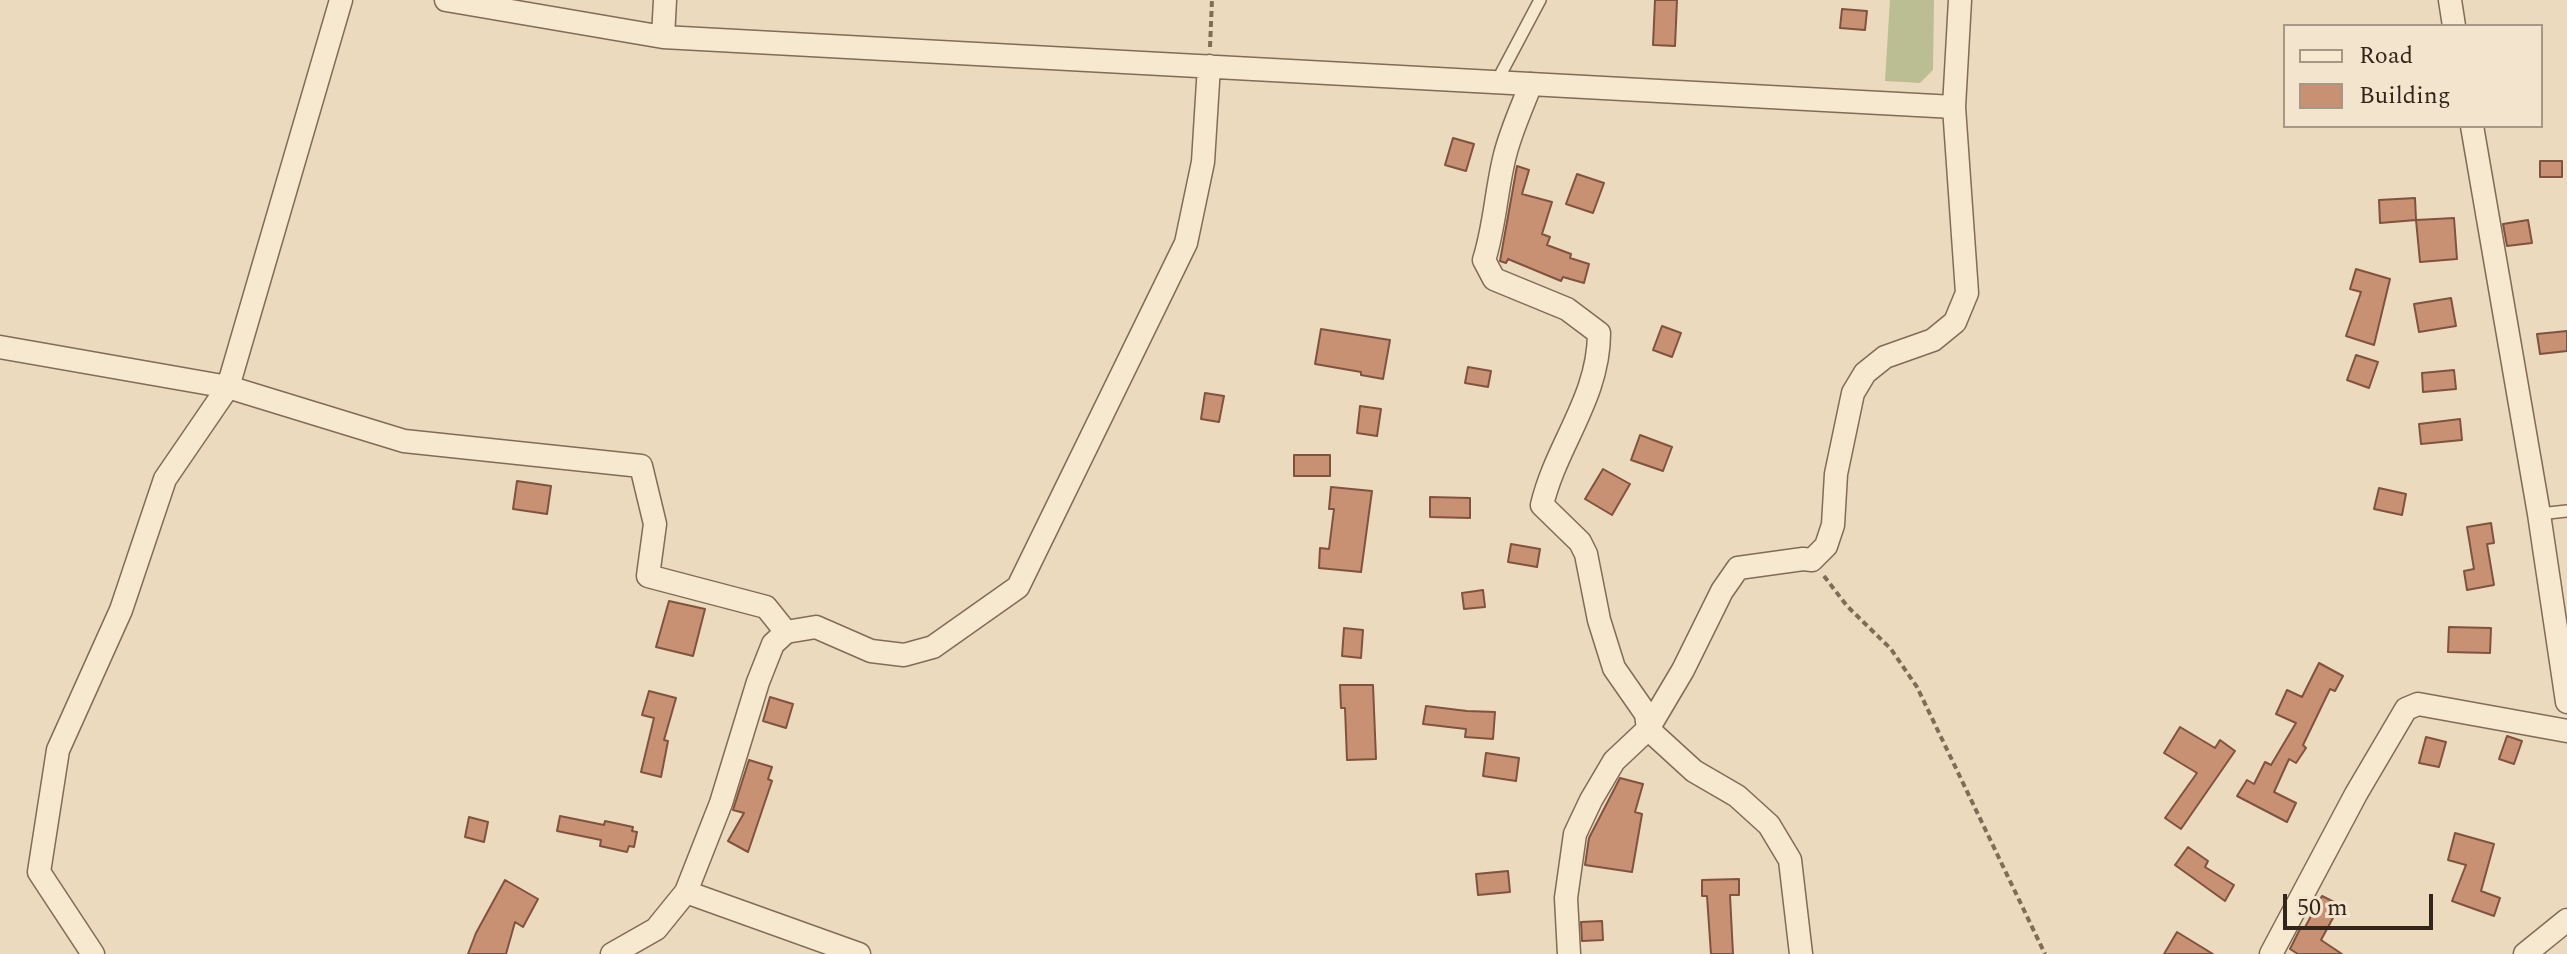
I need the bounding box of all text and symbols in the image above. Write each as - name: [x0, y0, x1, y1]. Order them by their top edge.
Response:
- legend: [2283, 24, 2543, 128]
- text: Road: [2359, 38, 2413, 74]
- text: Building: [2359, 78, 2451, 114]
- scale bar: [2287, 878, 2437, 928]
- text: 50 m: [2297, 890, 2348, 926]

